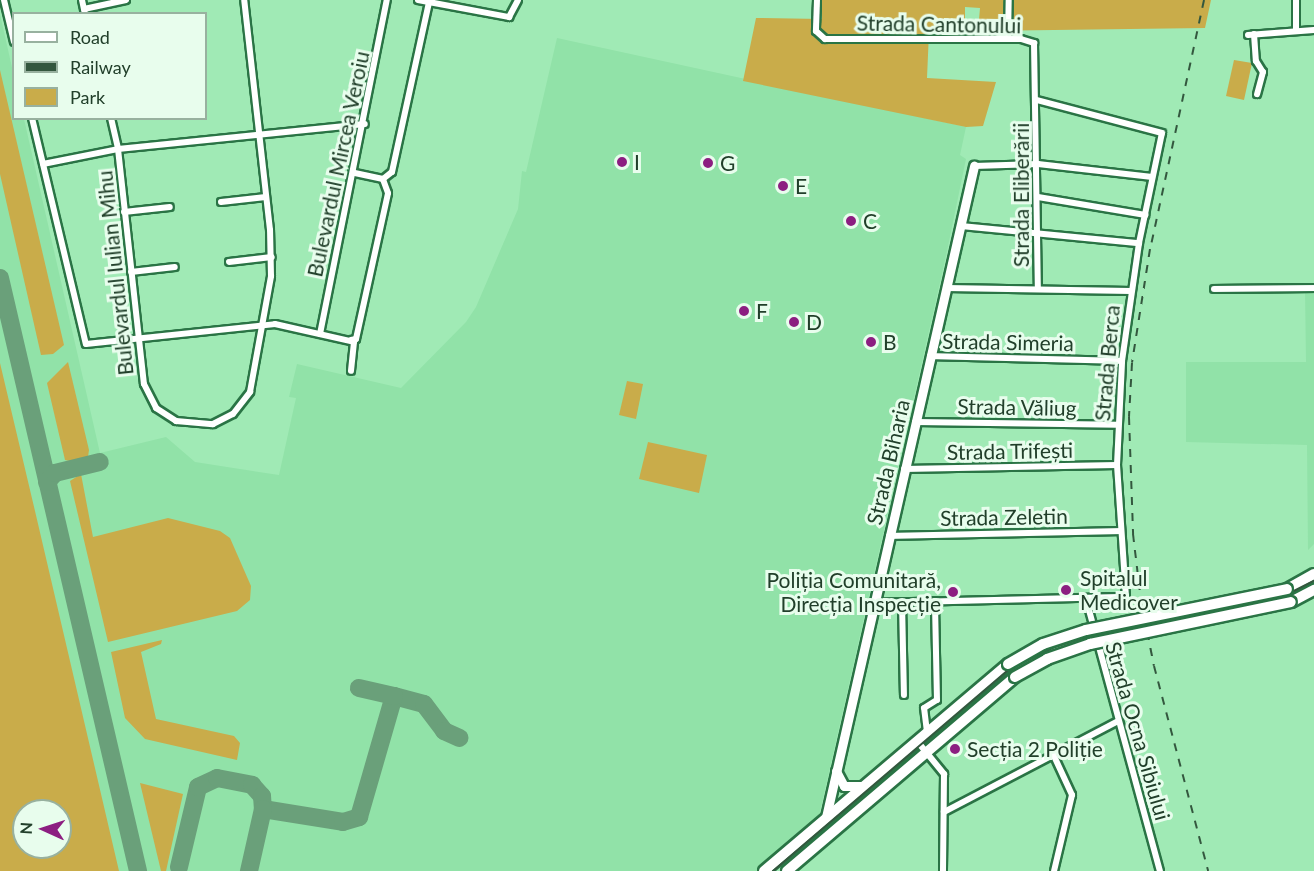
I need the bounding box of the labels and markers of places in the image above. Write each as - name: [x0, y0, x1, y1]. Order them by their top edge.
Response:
- place label: I: [634, 149, 640, 175]
- place label: G: [720, 150, 735, 176]
- marker: I: [615, 155, 629, 169]
- marker: G: [701, 156, 715, 170]
- place label: E: [795, 173, 807, 199]
- marker: E: [776, 179, 790, 193]
- place label: C: [863, 208, 877, 234]
- marker: C: [844, 214, 858, 228]
- place label: F: [756, 298, 768, 324]
- marker: F: [737, 304, 751, 318]
- place label: D: [806, 309, 822, 335]
- marker: D: [787, 315, 801, 329]
- place label: B: [883, 329, 897, 355]
- marker: B: [864, 335, 878, 349]
- place label: Spitalul Medicover: [1080, 565, 1178, 615]
- place label: Poliția Comunitară, Direcția Inspecție: [767, 567, 941, 617]
- marker: Spitalul Medicover: [1057, 581, 1075, 599]
- marker: Poliția Comunitară, Direcția Inspecție: [946, 585, 960, 599]
- place label: Secția 2 Poliție: [967, 736, 1103, 762]
- marker: Secția 2 Poliție: [948, 742, 962, 756]

